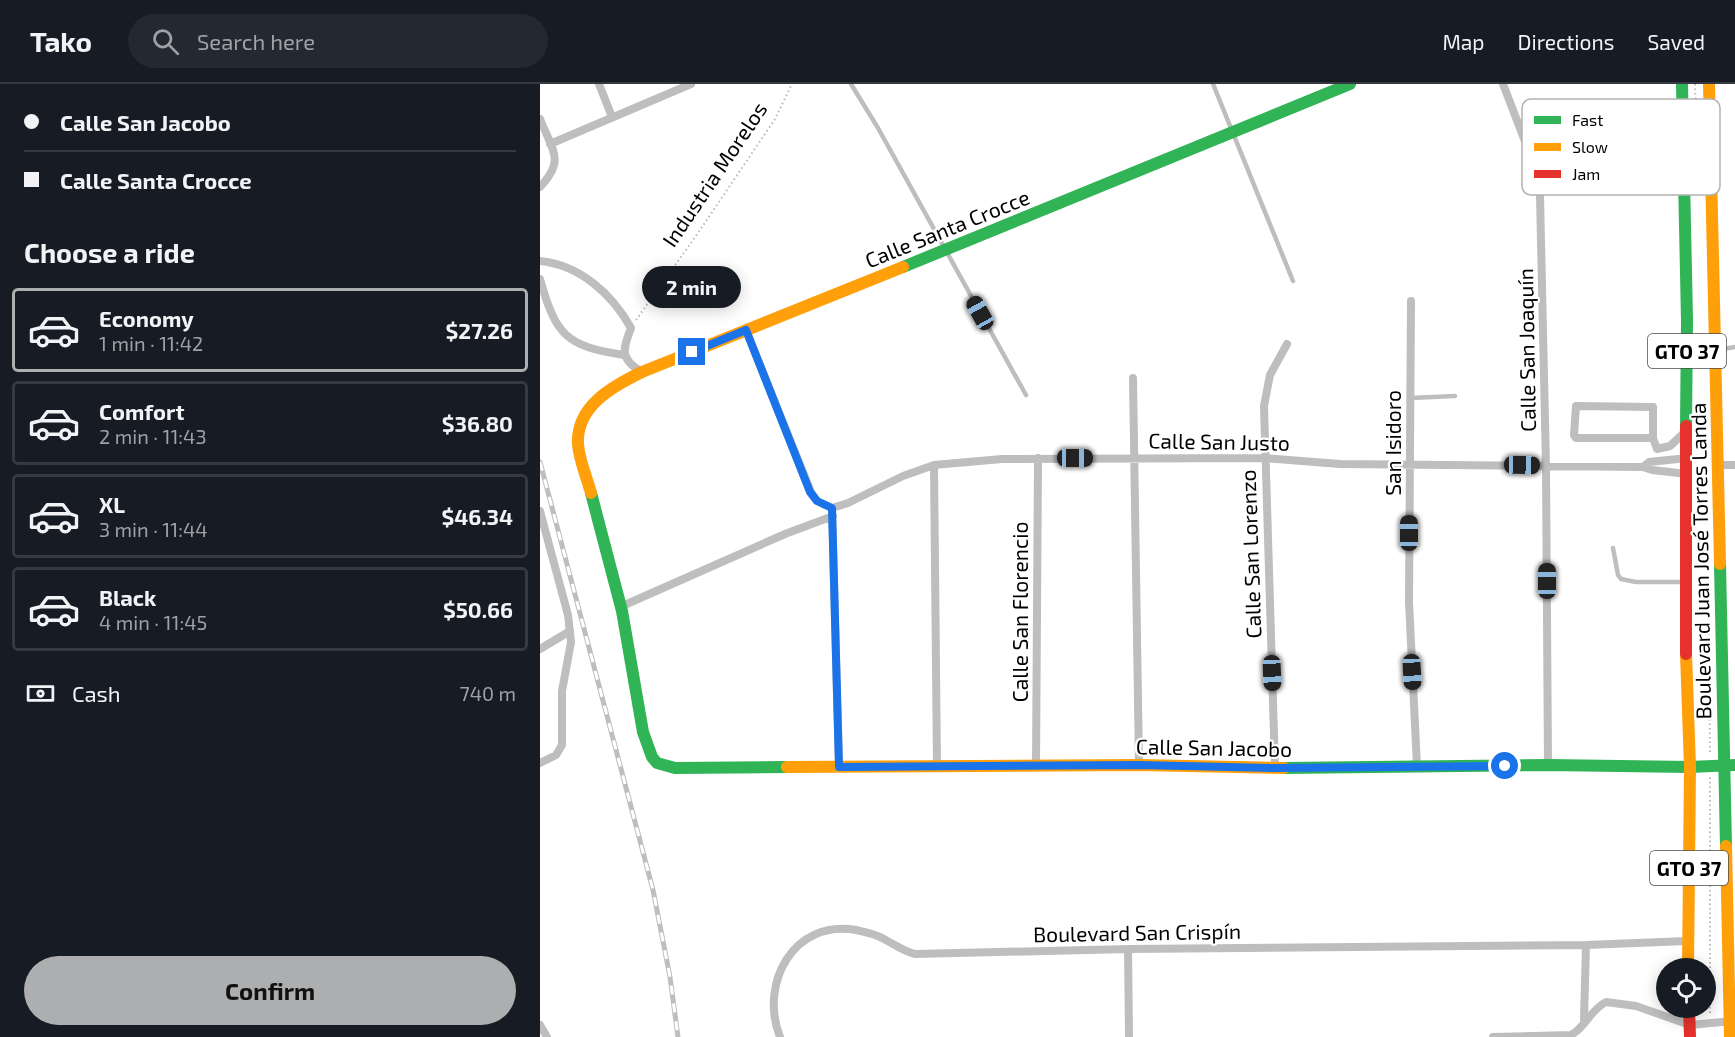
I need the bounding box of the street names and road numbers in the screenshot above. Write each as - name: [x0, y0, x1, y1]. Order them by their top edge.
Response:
- street label: Industria Morelos: [656, 97, 772, 251]
- street label: Calle Santa Crocce: [861, 184, 1033, 272]
- street label: Calle San Joaquín: [1512, 268, 1540, 432]
- road number: GTO 37: [1648, 334, 1726, 368]
- street label: San Isidoro: [1380, 390, 1405, 496]
- street label: Boulevard Juan José Torres Landa: [1685, 402, 1715, 720]
- street label: Calle San Justo: [1148, 427, 1290, 455]
- street label: Calle San Lorenzo: [1235, 469, 1265, 639]
- street label: Calle San Florencio: [1007, 522, 1032, 702]
- street label: Calle San Jacobo: [1136, 733, 1292, 761]
- road number: GTO 37: [1650, 851, 1728, 885]
- street label: Boulevard San Crispín: [1033, 918, 1241, 946]

